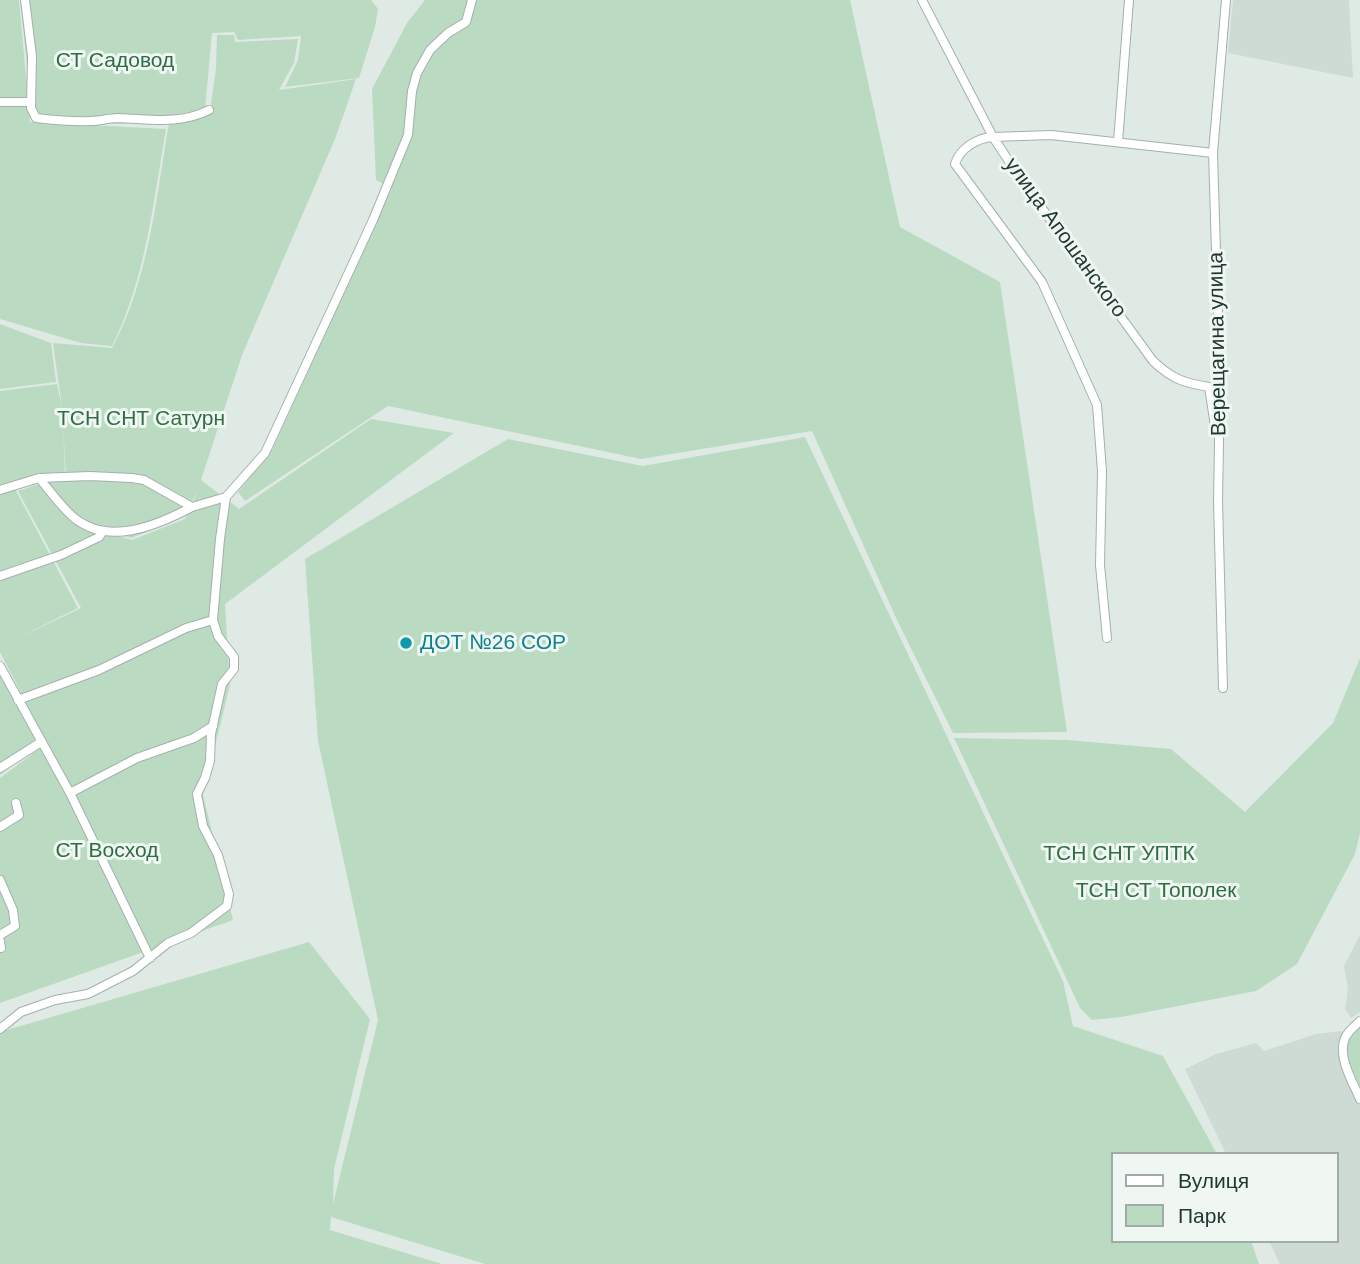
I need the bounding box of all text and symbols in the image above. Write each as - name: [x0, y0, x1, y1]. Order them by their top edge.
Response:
- park label: СТ Садовод: [56, 48, 174, 74]
- street label: улица Апошанского: [999, 153, 1131, 323]
- street label: Верещагина улица: [1204, 252, 1232, 436]
- park label: ТСН СНТ Сатурн: [57, 406, 225, 432]
- place label: ДОТ №26 СОР: [420, 630, 566, 656]
- marker: ДОТ №26 СОР: [398, 635, 414, 651]
- park label: СТ Восход: [55, 838, 159, 864]
- park label: ТСН СНТ УПТК: [1043, 841, 1195, 867]
- park label: ТСН СТ Тополек: [1076, 878, 1236, 904]
- legend: [1112, 1152, 1339, 1243]
- text: Вулиця: [1178, 1169, 1249, 1192]
- text: Парк: [1178, 1204, 1226, 1227]

